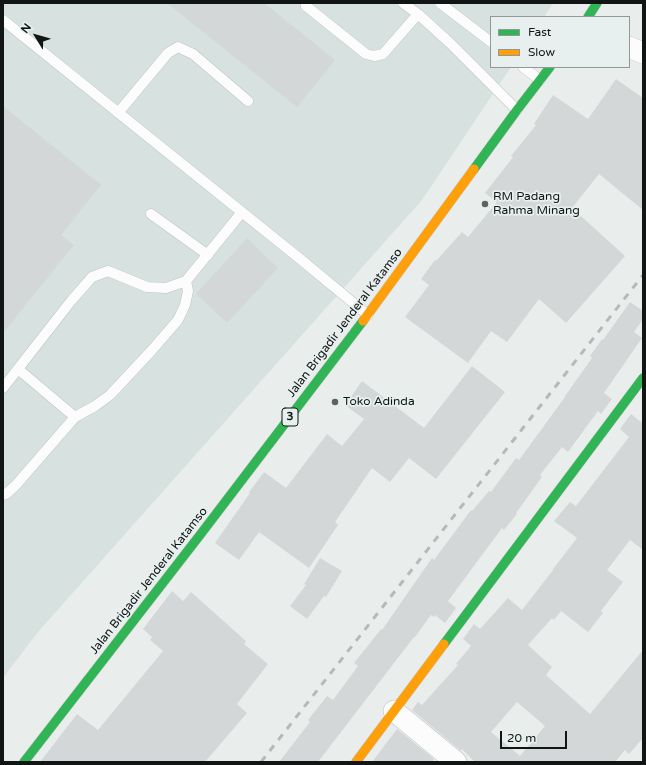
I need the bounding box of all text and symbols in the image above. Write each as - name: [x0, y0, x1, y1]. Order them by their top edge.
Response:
- north arrow: [16, 16, 56, 56]
- legend: [490, 16, 630, 68]
- text: N: [18, 21, 34, 36]
- text: Fast: [528, 25, 551, 39]
- text: Slow: [528, 45, 555, 59]
- place label: RM Padang Rahma Minang: [493, 190, 580, 218]
- marker: RM Padang Rahma Minang: [480, 199, 490, 209]
- street label: Jalan Brigadir Jenderal Katamso: [284, 246, 406, 400]
- place label: Toko Adinda: [343, 395, 415, 409]
- marker: Toko Adinda: [330, 397, 340, 407]
- road number: 3: [282, 408, 298, 426]
- street label: Jalan Brigadir Jenderal Katamso: [87, 505, 211, 657]
- scale bar: [502, 723, 569, 749]
- text: 20 m: [507, 731, 536, 745]

